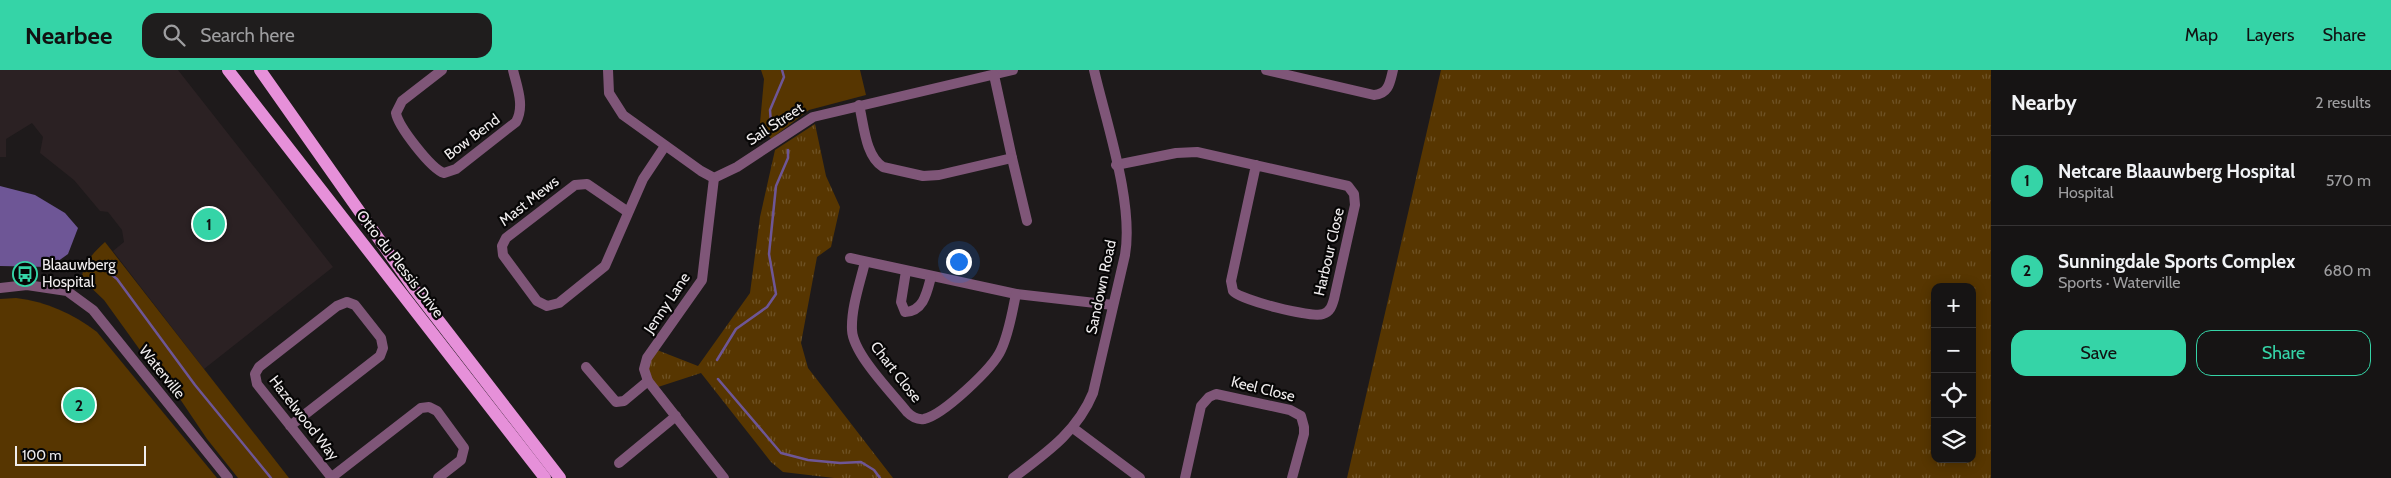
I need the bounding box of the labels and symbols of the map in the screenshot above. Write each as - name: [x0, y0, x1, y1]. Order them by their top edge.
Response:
- street label: Sail Street: [743, 99, 807, 149]
- street label: Bow Bend: [441, 110, 503, 164]
- street label: Mast Mews: [496, 172, 562, 230]
- pin: 1: [193, 205, 225, 243]
- street label: Harbour Close: [1310, 206, 1348, 298]
- street label: Otto du Plessis Drive: [353, 207, 448, 322]
- street label: Sandown Road: [1082, 238, 1120, 336]
- your location: [946, 249, 972, 275]
- place label: Blaauwberg Hospital: [42, 256, 116, 291]
- bus stop icon: Blaauwberg Hospital: [12, 261, 38, 287]
- street label: Jenny Lane: [640, 269, 694, 338]
- street label: Chart Close: [867, 338, 926, 406]
- street label: Waterville: [135, 342, 189, 403]
- street label: Hazelwood Way: [265, 372, 343, 464]
- street label: Keel Close: [1229, 372, 1297, 406]
- pin: 2: [63, 386, 95, 424]
- scale bar: [15, 443, 146, 466]

